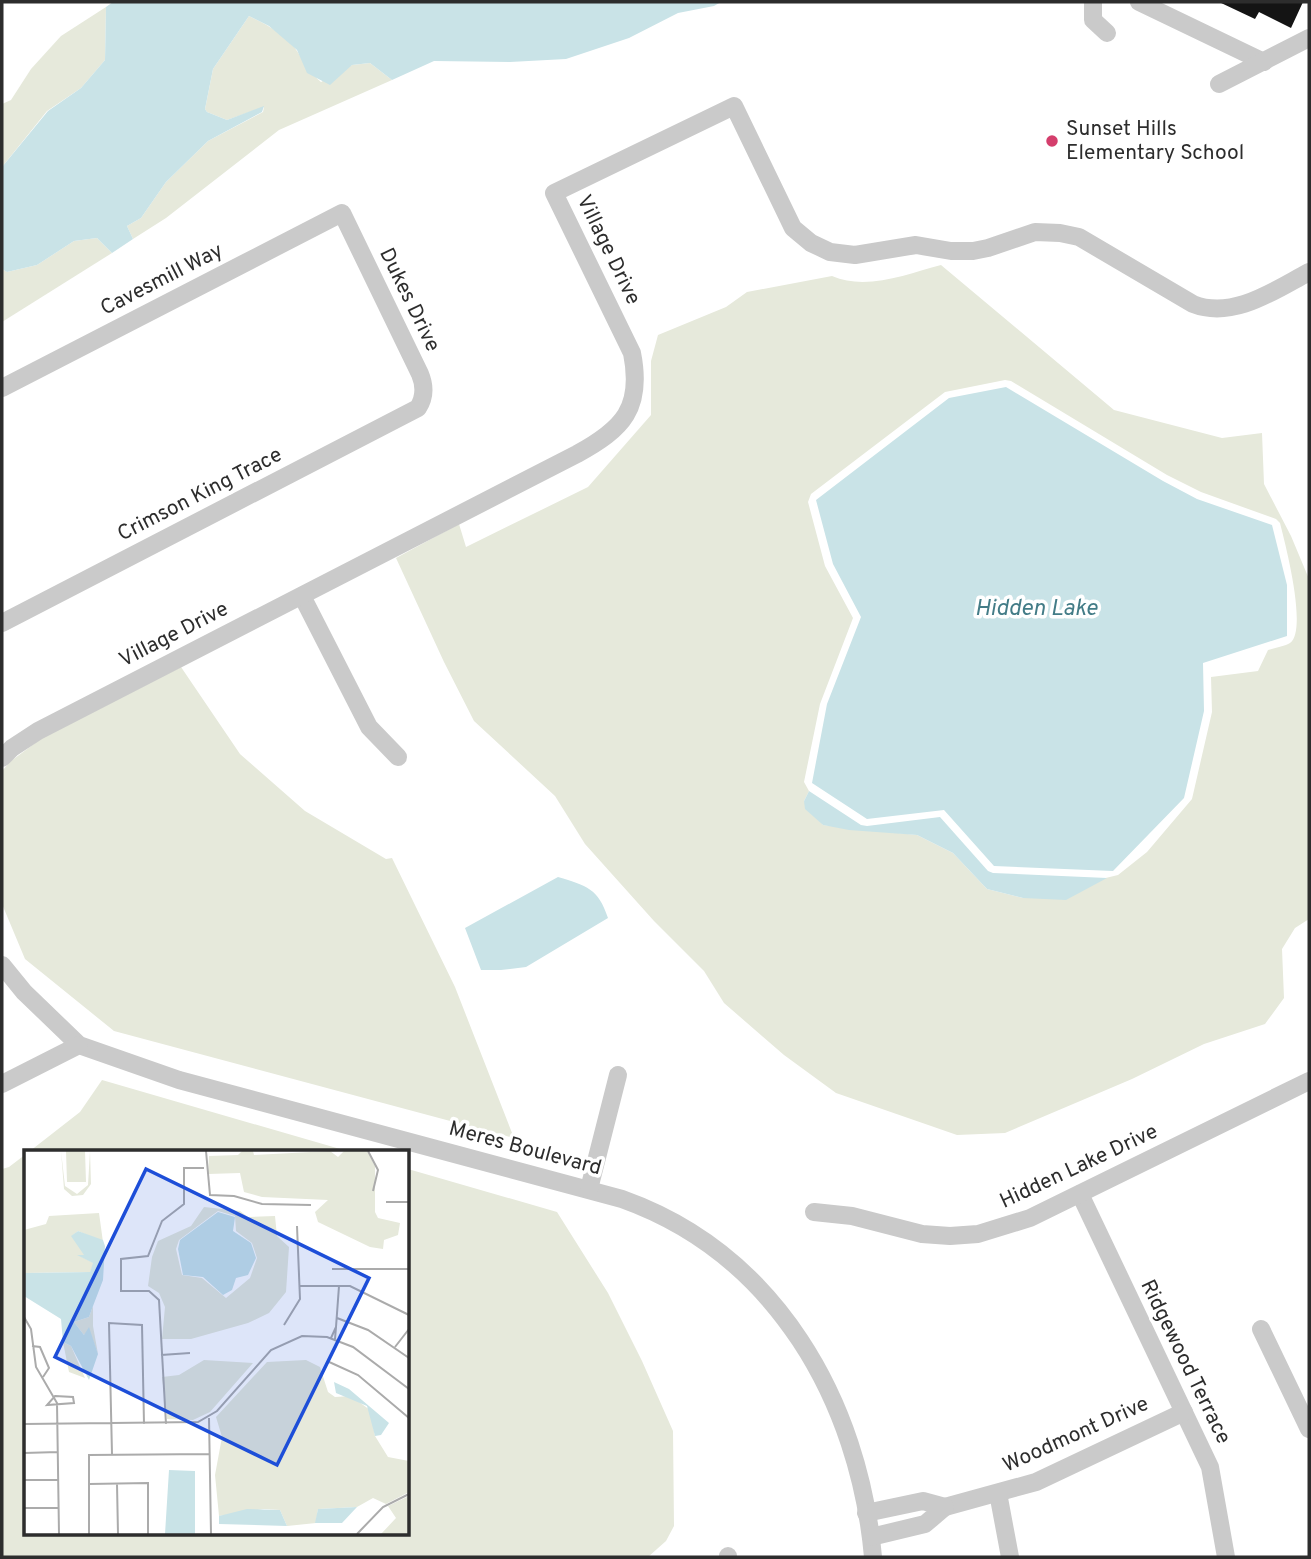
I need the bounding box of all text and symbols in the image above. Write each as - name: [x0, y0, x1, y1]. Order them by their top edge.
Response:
- place label: Sunset Hills Elementary School: [1066, 116, 1244, 167]
- marker: Sunset Hills Elementary School: [1044, 133, 1060, 149]
- street label: Village Drive: [570, 191, 646, 309]
- street label: Cavesmill Way: [96, 238, 228, 322]
- street label: Dukes Drive: [372, 244, 446, 356]
- street label: Crimson King Trace: [113, 442, 287, 548]
- water label: Hidden Lake: [975, 595, 1098, 624]
- street label: Village Drive: [115, 596, 233, 674]
- street label: Meres Boulevard: [446, 1116, 604, 1182]
- street label: Hidden Lake Drive: [996, 1119, 1162, 1215]
- inset map: [24, 1150, 410, 1534]
- street label: Ridgewood Terrace: [1133, 1275, 1237, 1449]
- street label: Woodmont Drive: [999, 1391, 1153, 1479]

